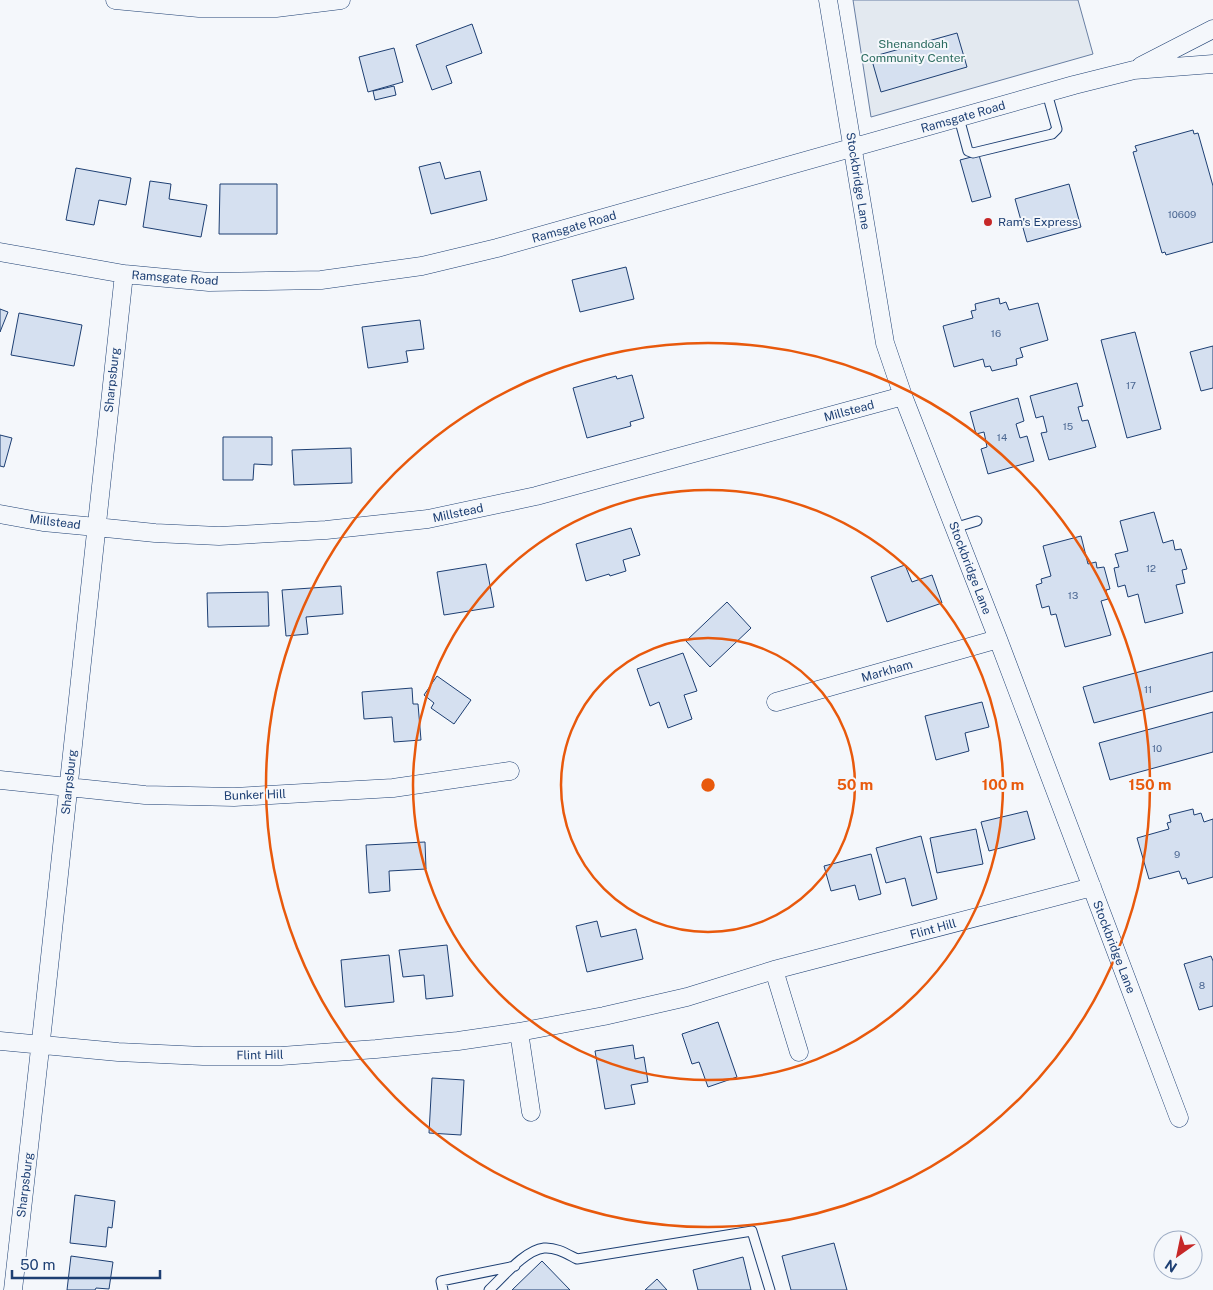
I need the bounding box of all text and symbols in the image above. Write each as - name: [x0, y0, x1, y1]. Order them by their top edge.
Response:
- park label: Shenandoah Community Center: [861, 37, 965, 65]
- street label: Ramsgate Road: [919, 98, 1007, 136]
- street label: Stockbridge Lane: [843, 131, 873, 231]
- street label: Ramsgate Road: [530, 208, 618, 246]
- house number: 10609: [1168, 208, 1196, 220]
- place label: Ram's Express: [998, 215, 1078, 229]
- marker: Ram's Express: [982, 216, 994, 228]
- street label: Ramsgate Road: [131, 268, 219, 288]
- house number: 16: [991, 327, 1001, 339]
- street label: Sharpsburg: [102, 347, 122, 413]
- house number: 17: [1126, 379, 1136, 391]
- street label: Millstead: [822, 398, 876, 424]
- house number: 15: [1063, 420, 1073, 432]
- house number: 14: [997, 431, 1007, 443]
- street label: Millstead: [431, 501, 485, 525]
- street label: Millstead: [29, 512, 81, 532]
- street label: Stockbridge Lane: [946, 520, 994, 617]
- house number: 12: [1146, 562, 1156, 574]
- house number: 13: [1068, 589, 1078, 601]
- street label: Markham: [860, 657, 914, 685]
- house number: 11: [1144, 683, 1152, 695]
- house number: 10: [1152, 742, 1162, 754]
- street label: Sharpsburg: [59, 749, 79, 815]
- centre of rings: [699, 776, 717, 794]
- text: 50 m: [837, 776, 873, 793]
- text: 100 m: [982, 776, 1024, 793]
- text: 150 m: [1128, 776, 1172, 793]
- street label: Bunker Hill: [224, 787, 287, 803]
- house number: 9: [1174, 848, 1180, 860]
- street label: Stockbridge Lane: [1090, 899, 1138, 996]
- street label: Flint Hill: [908, 916, 958, 942]
- house number: 8: [1199, 979, 1205, 991]
- street label: Flint Hill: [236, 1048, 284, 1062]
- street label: Sharpsburg: [14, 1152, 36, 1218]
- north arrow: [1153, 1230, 1203, 1280]
- scale bar: [12, 1248, 160, 1280]
- text: 50 m: [20, 1256, 55, 1273]
- text: N: [1162, 1256, 1180, 1276]

